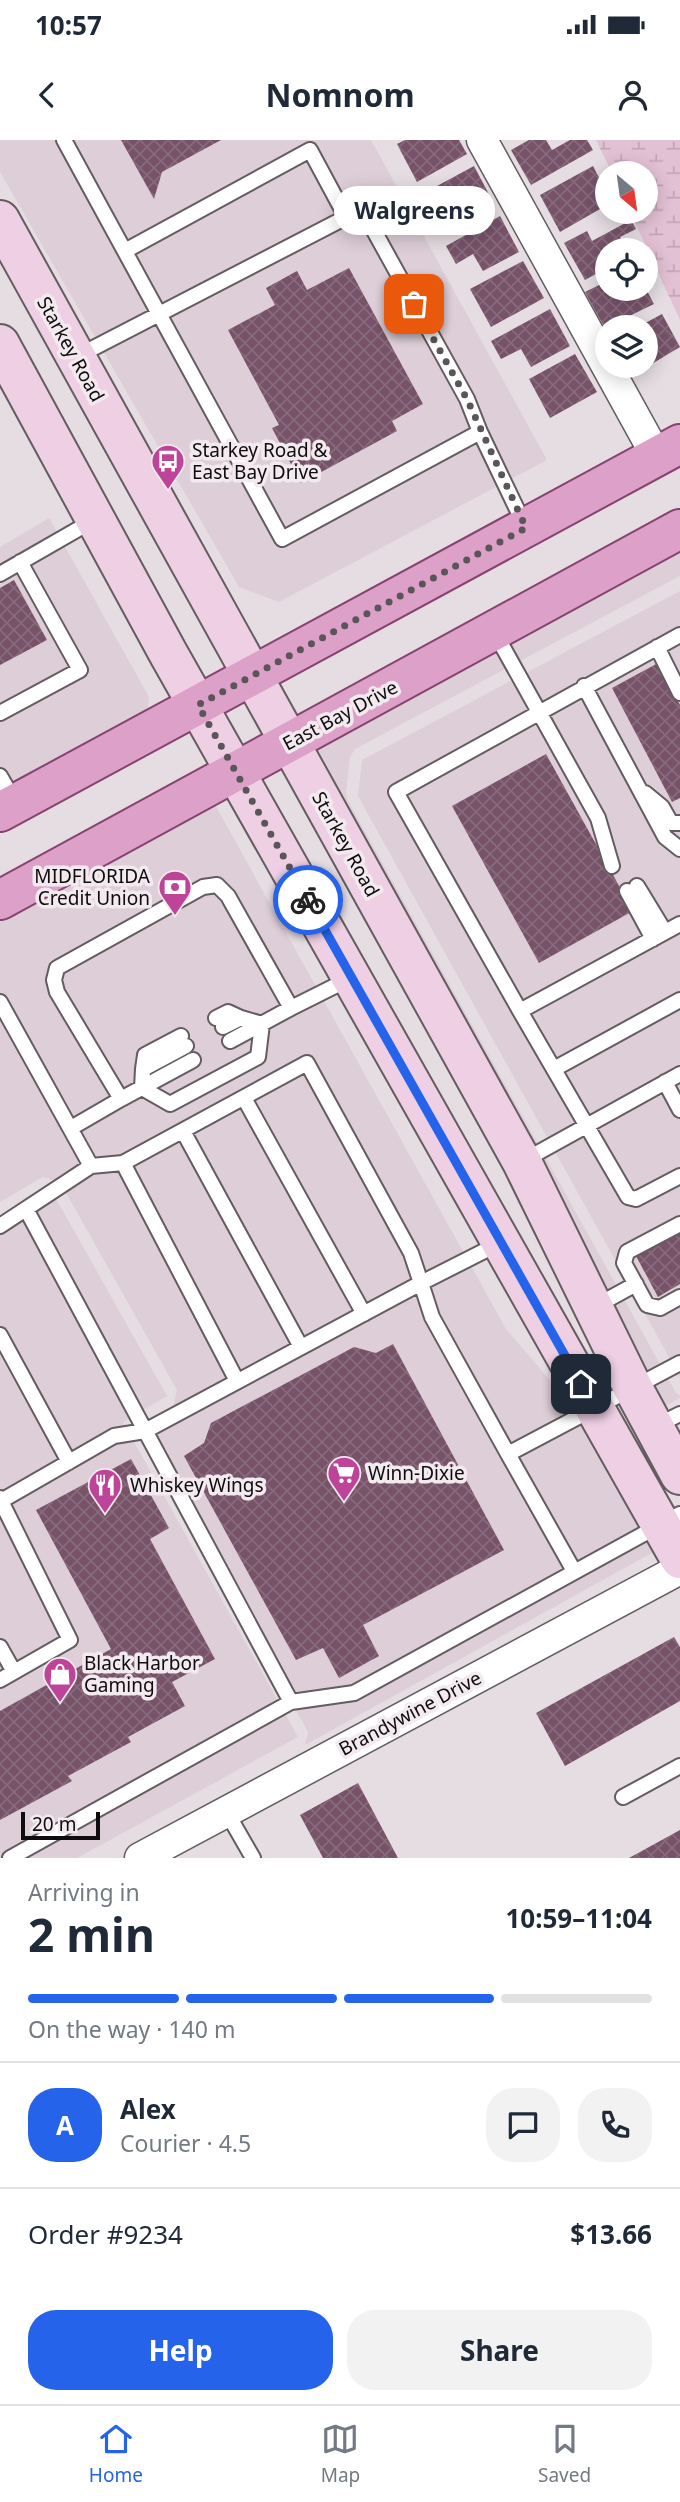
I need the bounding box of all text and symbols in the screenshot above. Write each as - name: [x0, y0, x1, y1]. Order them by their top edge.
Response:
- text: 10:57: [35, 7, 102, 43]
- text: Nomnom: [265, 73, 415, 116]
- icon: back: [28, 76, 66, 114]
- icon: person: [614, 76, 652, 114]
- north arrow: [595, 161, 658, 224]
- map controls: [595, 161, 658, 378]
- callout: Walgreens: [334, 185, 494, 234]
- text: Walgreens: [354, 194, 475, 226]
- button: locate: [595, 238, 658, 301]
- pin: [384, 274, 444, 334]
- icon: bag: [395, 285, 433, 323]
- street label: Starkey Road: [31, 292, 111, 406]
- button: layers: [595, 315, 658, 378]
- place label: Starkey Road & East Bay Drive: [192, 437, 328, 485]
- bus stop icon: Starkey Road & East Bay Drive: [149, 442, 187, 491]
- street label: East Bay Drive: [278, 674, 402, 756]
- street label: Starkey Road: [306, 787, 386, 901]
- place label: MIDFLORIDA Credit Union: [34, 863, 151, 911]
- courier: [273, 865, 343, 935]
- bank icon: MIDFLORIDA Credit Union: [156, 868, 194, 917]
- icon: bike: [289, 881, 327, 919]
- pin: [551, 1354, 611, 1414]
- icon: home: [562, 1365, 600, 1403]
- supermarket icon: Winn-Dixie: [325, 1454, 363, 1503]
- place label: Winn-Dixie: [368, 1460, 465, 1486]
- restaurant icon: Whiskey Wings: [86, 1466, 124, 1515]
- place label: Whiskey Wings: [130, 1472, 264, 1498]
- place label: Black Harbor Gaming: [84, 1650, 200, 1698]
- shop icon: Black Harbor Gaming: [41, 1655, 79, 1704]
- street label: Brandywine Drive: [334, 1664, 486, 1762]
- scale bar: [21, 1809, 100, 1841]
- text: 20 m: [32, 1811, 76, 1837]
- text: Arriving in: [28, 1876, 140, 1908]
- text: 10:59–11:04: [505, 1900, 652, 1936]
- text: 2 min: [28, 1903, 155, 1965]
- text: On the way · 140 m: [28, 2013, 235, 2045]
- button: chat: [486, 2088, 560, 2162]
- button: phone: [578, 2088, 652, 2162]
- text: Alex: [120, 2091, 176, 2127]
- text: A: [56, 2107, 74, 2143]
- text: Courier · 4.5: [120, 2127, 251, 2159]
- text: Order #9234: [28, 2216, 183, 2252]
- text: $13.66: [570, 2216, 652, 2252]
- button: Help: [28, 2310, 333, 2390]
- button: Share: [347, 2310, 652, 2390]
- tab: Home: [89, 2420, 143, 2488]
- tab: Map: [321, 2420, 360, 2488]
- tab: Saved: [538, 2420, 591, 2488]

